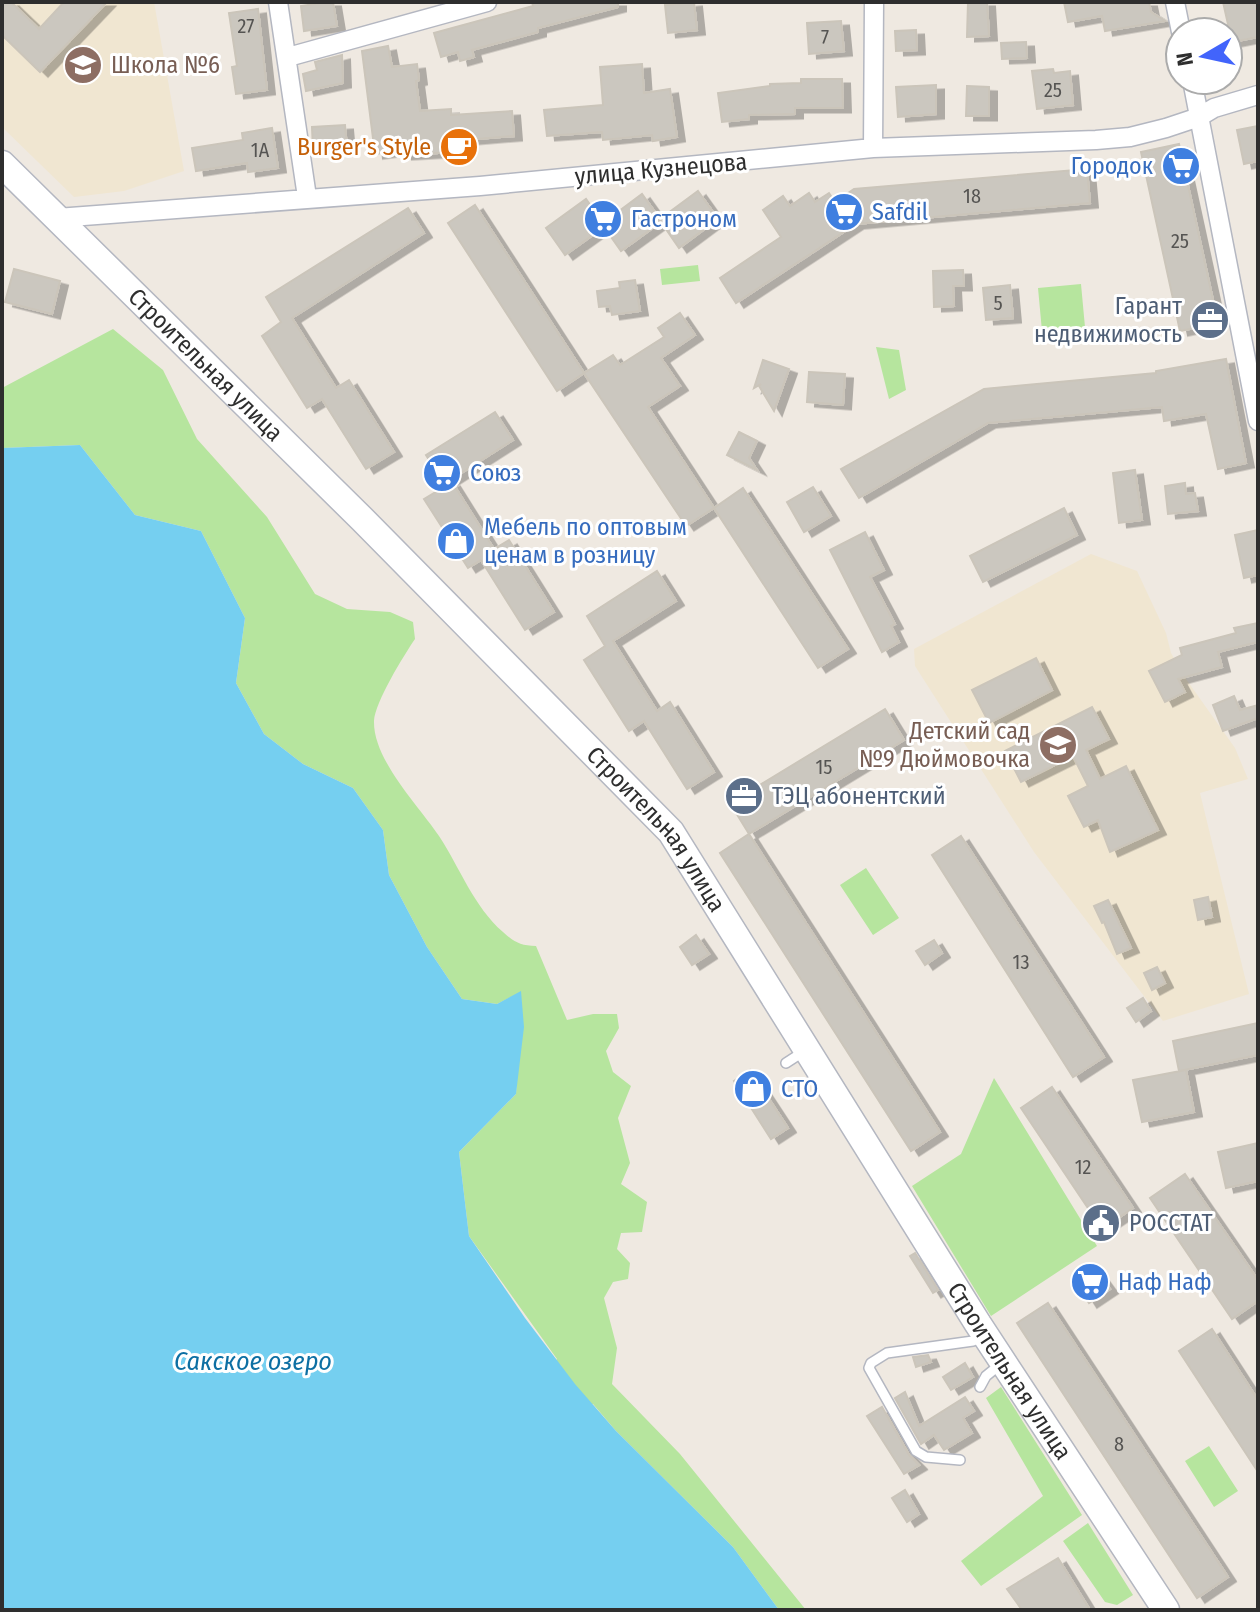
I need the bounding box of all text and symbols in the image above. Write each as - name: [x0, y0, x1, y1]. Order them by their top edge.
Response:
- house number: 27: [238, 14, 254, 38]
- north arrow: [1164, 16, 1244, 96]
- house number: 7: [821, 25, 829, 49]
- school or university icon: Школа №6: [62, 44, 104, 86]
- text: N: [1170, 50, 1199, 68]
- place label: Школа №6: [111, 51, 220, 79]
- house number: 25: [1044, 78, 1062, 102]
- cafe icon: Burger's Style: [438, 126, 480, 168]
- place label: Burger's Style: [297, 133, 431, 161]
- house number: 1А: [251, 138, 270, 162]
- supermarket icon: Городок: [1160, 145, 1202, 187]
- street label: улица Кузнецова: [574, 148, 748, 190]
- place label: Городок: [1071, 152, 1154, 180]
- house number: 18: [963, 184, 981, 208]
- supermarket icon: Safdil: [823, 191, 865, 233]
- supermarket icon: Гастроном: [582, 198, 624, 240]
- place label: Safdil: [872, 198, 928, 226]
- place label: Гастроном: [631, 205, 737, 233]
- house number: 25: [1171, 229, 1189, 253]
- street label: Строительная улица: [123, 283, 289, 447]
- house number: 5: [993, 291, 1003, 315]
- place label: Гарант недвижимость: [1034, 292, 1182, 348]
- office icon: Гарант недвижимость: [1189, 299, 1231, 341]
- supermarket icon: Союз: [421, 452, 463, 494]
- place label: Союз: [470, 459, 521, 487]
- place label: Мебель по оптовым ценам в розницу: [484, 513, 687, 569]
- shop icon: Мебель по оптовым ценам в розницу: [435, 520, 477, 562]
- place label: Детский сад №9 Дюймовочка: [859, 717, 1030, 773]
- school or university icon: Детский сад №9 Дюймовочка: [1037, 724, 1079, 766]
- street label: Строительная улица: [581, 741, 731, 917]
- house number: 15: [816, 755, 832, 779]
- office icon: ТЭЦ абонентский: [723, 775, 765, 817]
- place label: ТЭЦ абонентский: [772, 782, 946, 810]
- house number: 13: [1013, 950, 1029, 974]
- shop icon: СТО: [732, 1068, 774, 1110]
- place label: СТО: [781, 1075, 818, 1103]
- house number: 12: [1075, 1155, 1091, 1179]
- public building icon: РОССТАТ: [1080, 1202, 1122, 1244]
- place label: РОССТАТ: [1129, 1209, 1213, 1237]
- supermarket icon: Наф Наф: [1069, 1261, 1111, 1303]
- place label: Наф Наф: [1118, 1268, 1212, 1296]
- street label: Строительная улица: [942, 1277, 1077, 1465]
- water label: Сакское озеро: [174, 1346, 332, 1377]
- house number: 8: [1114, 1432, 1124, 1456]

